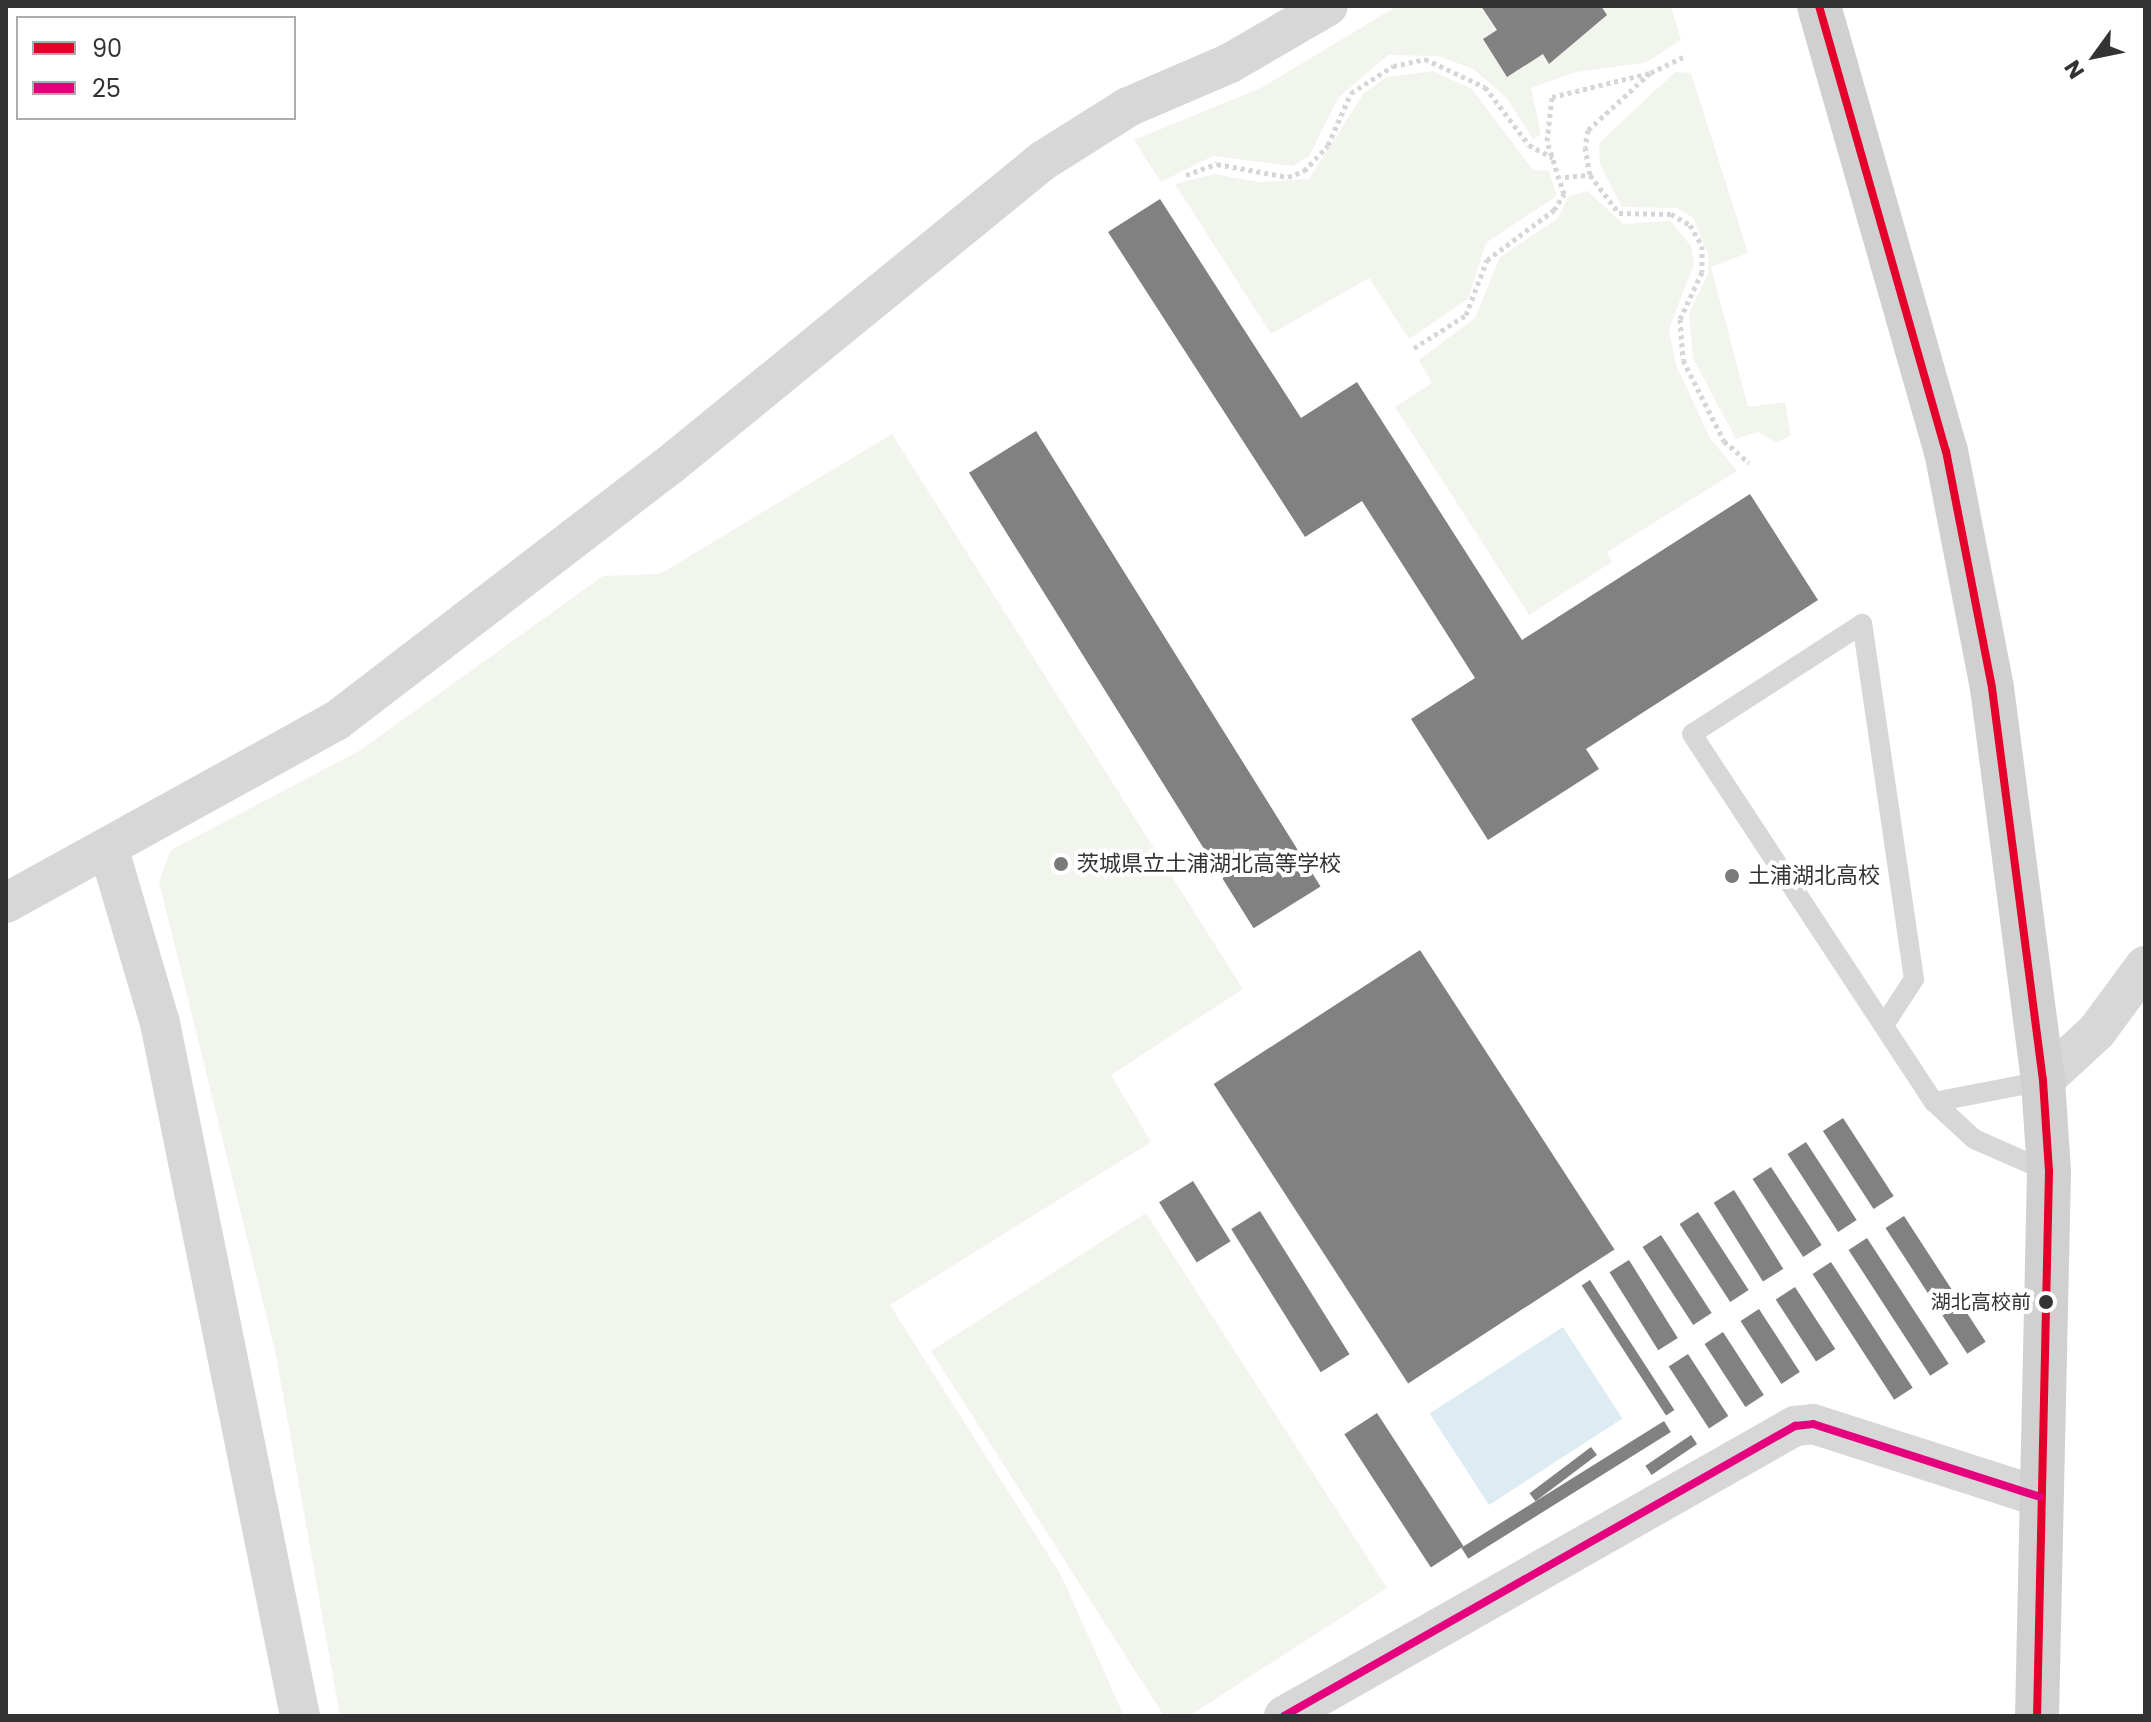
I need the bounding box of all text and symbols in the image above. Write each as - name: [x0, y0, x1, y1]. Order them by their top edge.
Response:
- legend: [16, 16, 296, 120]
- north arrow: [2055, 16, 2135, 96]
- text: 90: [92, 32, 122, 65]
- text: N: [2057, 54, 2092, 85]
- text: 25: [92, 72, 121, 105]
- place label: 茨城県立土浦湖北高等学校: [1077, 851, 1341, 877]
- marker: 茨城県立土浦湖北高等学校: [1052, 855, 1070, 873]
- place label: 土浦湖北高校: [1748, 863, 1880, 889]
- marker: 土浦湖北高校: [1723, 867, 1741, 885]
- place label: 湖北高校前: [1931, 1290, 2031, 1314]
- marker: 湖北高校前: [2038, 1294, 2054, 1310]

